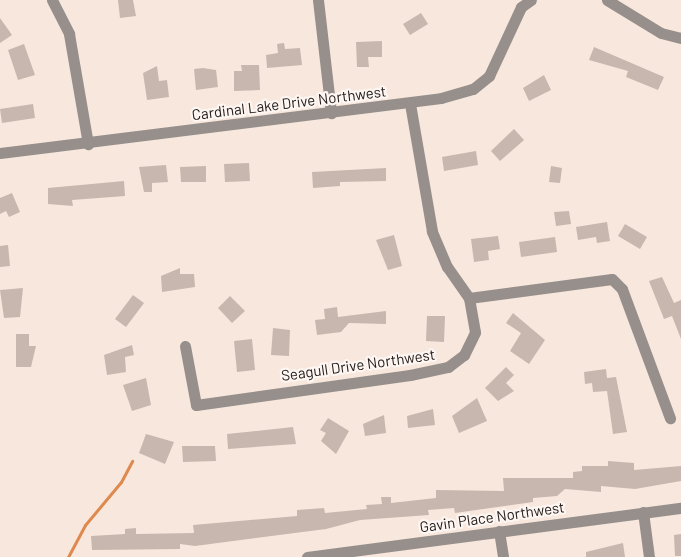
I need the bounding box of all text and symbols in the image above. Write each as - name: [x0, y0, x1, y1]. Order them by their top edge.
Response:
- street label: Cardinal Lake Drive Northwest: [191, 82, 387, 124]
- street label: Seagull Drive Northwest: [280, 345, 436, 385]
- street label: Gavin Place Northwest: [418, 498, 566, 536]

